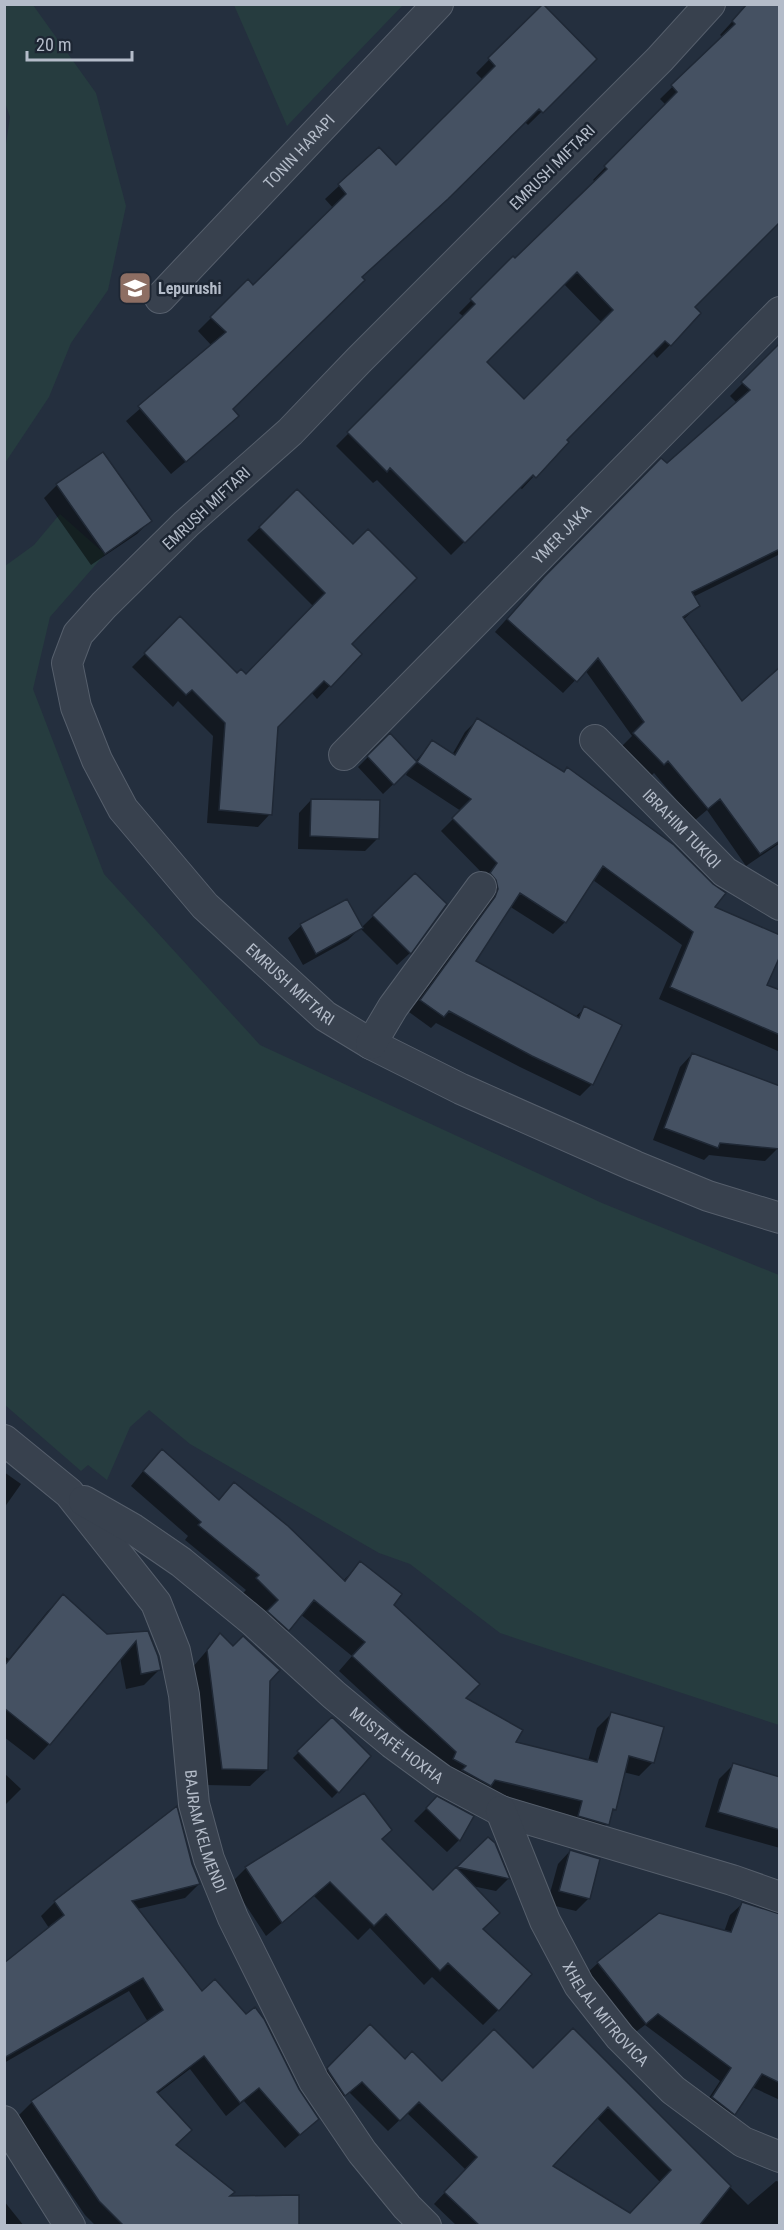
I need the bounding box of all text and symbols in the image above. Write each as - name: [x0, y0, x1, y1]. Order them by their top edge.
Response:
- scale bar: [27, 24, 132, 62]
- text: 20 m: [36, 34, 71, 55]
- street label: TONIN HARAPI: [260, 110, 339, 193]
- street label: EMRUSH MIFTARI: [506, 121, 599, 214]
- school or university icon: Lepurushi: [117, 270, 153, 306]
- place label: Lepurushi: [158, 279, 221, 298]
- street label: EMRUSH MIFTARI: [159, 463, 254, 554]
- street label: YMER JAKA: [529, 501, 595, 568]
- street label: IBRAHIM TUKIQI: [639, 785, 725, 872]
- street label: EMRUSH MIFTARI: [242, 939, 338, 1029]
- street label: MUSTAFË HOXHA: [346, 1703, 447, 1788]
- street label: BAJRAM KELMENDI: [181, 1769, 231, 1895]
- street label: XHELAL MITROVICA: [558, 1959, 653, 2070]

